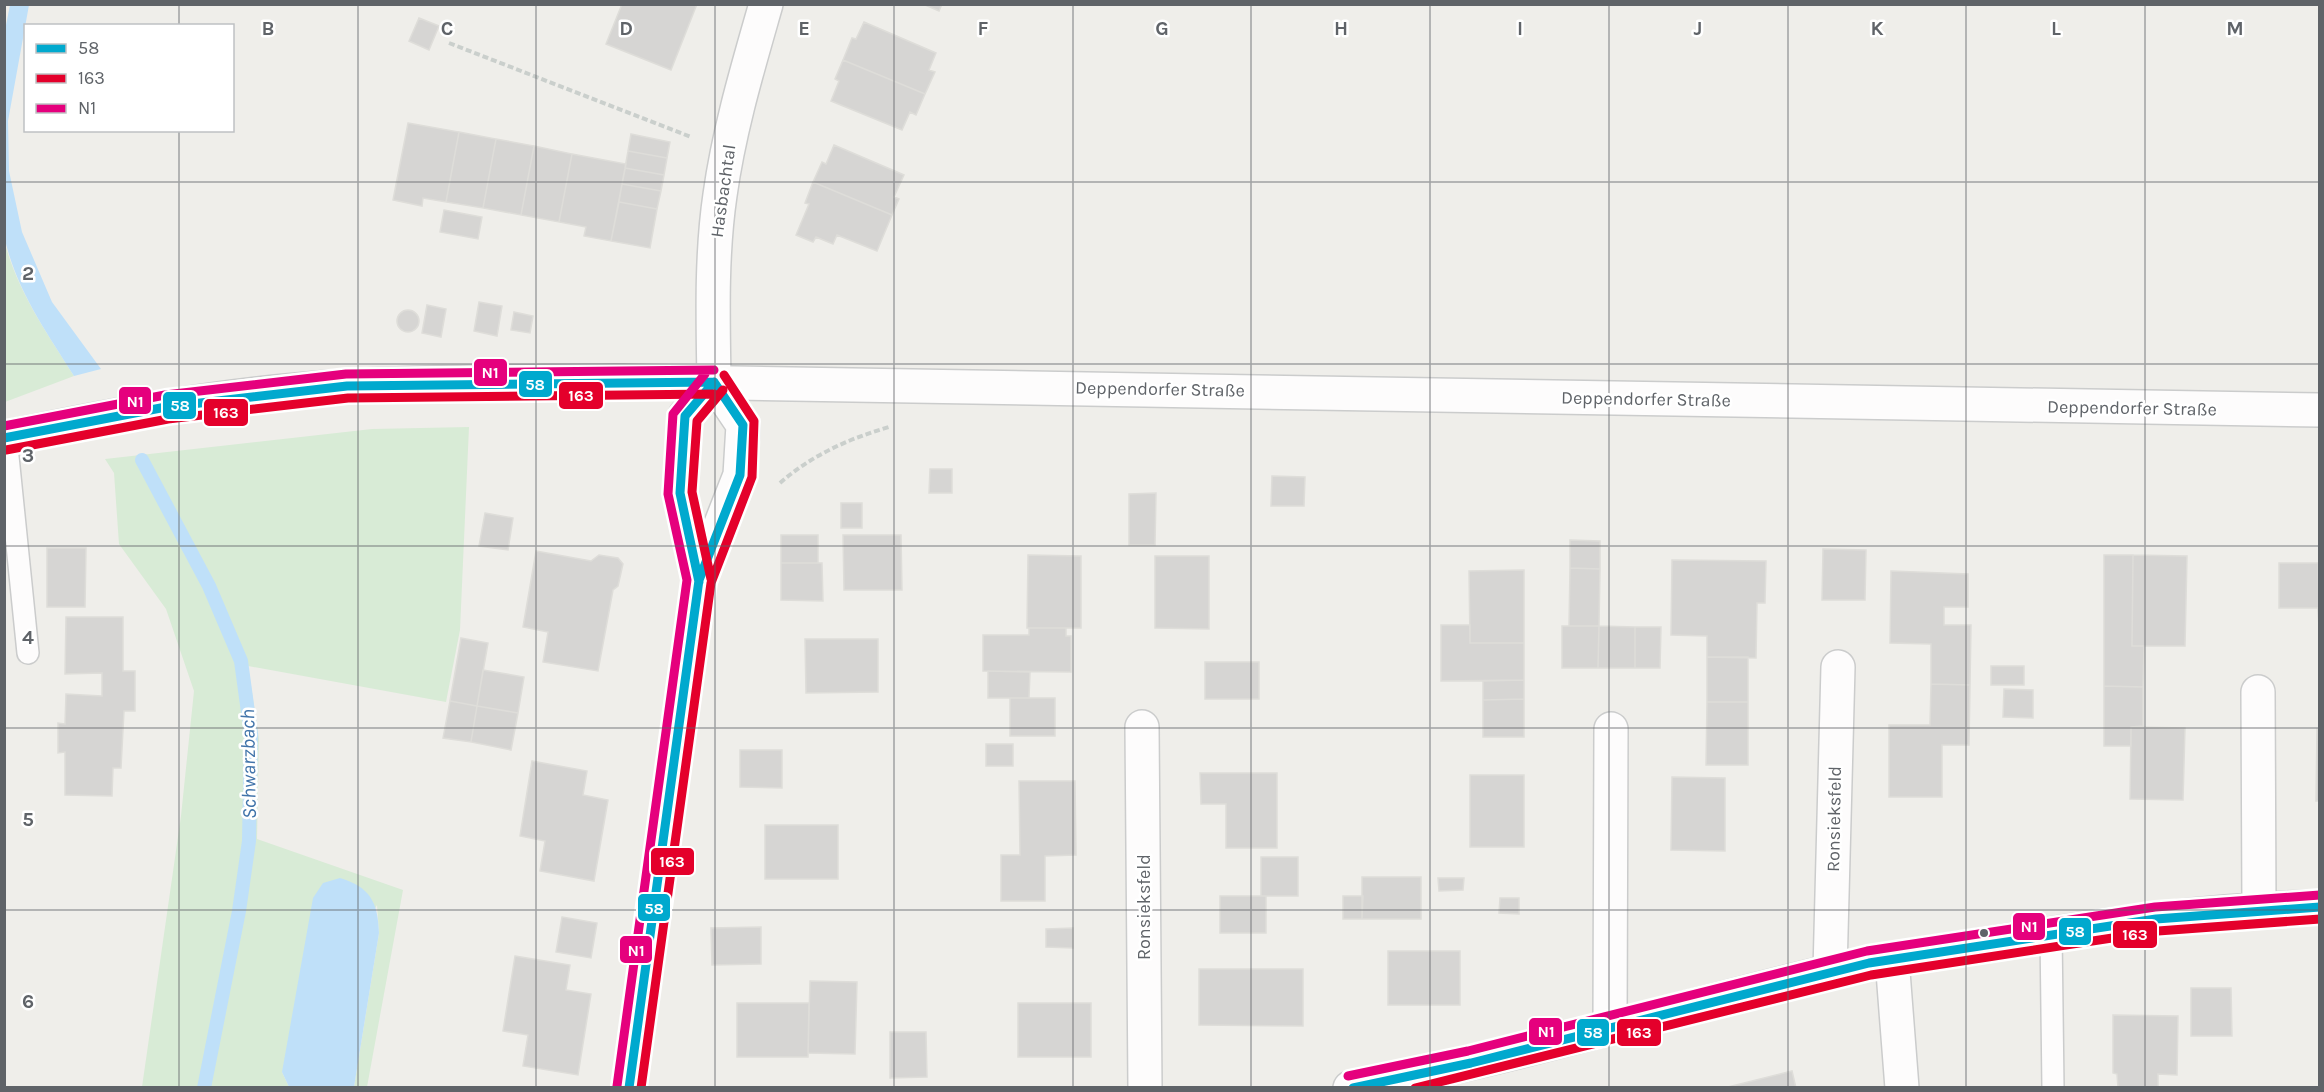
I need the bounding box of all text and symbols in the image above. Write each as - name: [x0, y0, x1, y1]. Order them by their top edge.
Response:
- text: B: [262, 17, 274, 40]
- text: C: [441, 17, 453, 40]
- text: D: [619, 17, 633, 40]
- text: E: [798, 17, 810, 40]
- text: F: [978, 17, 989, 40]
- text: G: [1155, 17, 1169, 40]
- text: H: [1334, 17, 1348, 40]
- text: I: [1517, 17, 1523, 40]
- text: J: [1694, 17, 1702, 40]
- text: K: [1870, 17, 1884, 40]
- text: L: [2051, 17, 2061, 40]
- text: M: [2226, 17, 2244, 40]
- legend: [24, 24, 234, 132]
- text: 58: [78, 37, 99, 59]
- text: 163: [78, 67, 105, 89]
- text: N1: [78, 97, 96, 119]
- street label: Hasbachtal: [706, 143, 740, 239]
- text: 2: [22, 262, 34, 285]
- line badge: N1: [473, 358, 508, 387]
- text: N1: [481, 363, 499, 382]
- line badge: 58: [518, 370, 553, 398]
- text: 58: [525, 375, 545, 394]
- street label: Deppendorfer Straße: [1075, 377, 1245, 401]
- line badge: 163: [558, 381, 604, 410]
- line badge: N1: [118, 386, 152, 415]
- text: 163: [568, 386, 594, 405]
- street label: Deppendorfer Straße: [1561, 387, 1731, 411]
- line badge: 58: [162, 391, 197, 420]
- text: N1: [126, 392, 144, 411]
- text: 58: [170, 396, 190, 415]
- street label: Deppendorfer Straße: [2047, 396, 2217, 420]
- line badge: 163: [203, 398, 249, 427]
- text: 163: [213, 403, 239, 422]
- text: 3: [22, 444, 34, 467]
- text: 4: [22, 626, 34, 649]
- water label: Schwarzbach: [236, 709, 261, 819]
- street label: Ronsieksfeld: [1822, 766, 1846, 872]
- text: 5: [22, 808, 34, 831]
- line badge: 163: [650, 847, 695, 876]
- text: 163: [659, 852, 685, 871]
- street label: Ronsieksfeld: [1133, 854, 1155, 960]
- line badge: 58: [637, 893, 671, 922]
- text: 58: [644, 899, 664, 918]
- line badge: N1: [2012, 912, 2046, 941]
- text: N1: [2020, 917, 2038, 936]
- line badge: 58: [2058, 917, 2092, 946]
- line badge: 163: [2112, 920, 2158, 949]
- text: 58: [2065, 922, 2085, 941]
- text: 163: [2122, 925, 2148, 944]
- unlabelled marker: [1978, 927, 1990, 939]
- line badge: N1: [619, 935, 653, 964]
- text: N1: [627, 941, 645, 960]
- text: 6: [22, 990, 34, 1013]
- line badge: N1: [1528, 1017, 1563, 1046]
- line badge: 58: [1576, 1018, 1610, 1047]
- line badge: 163: [1616, 1018, 1662, 1047]
- text: N1: [1537, 1022, 1555, 1041]
- text: 58: [1583, 1023, 1603, 1042]
- text: 163: [1626, 1023, 1652, 1042]

